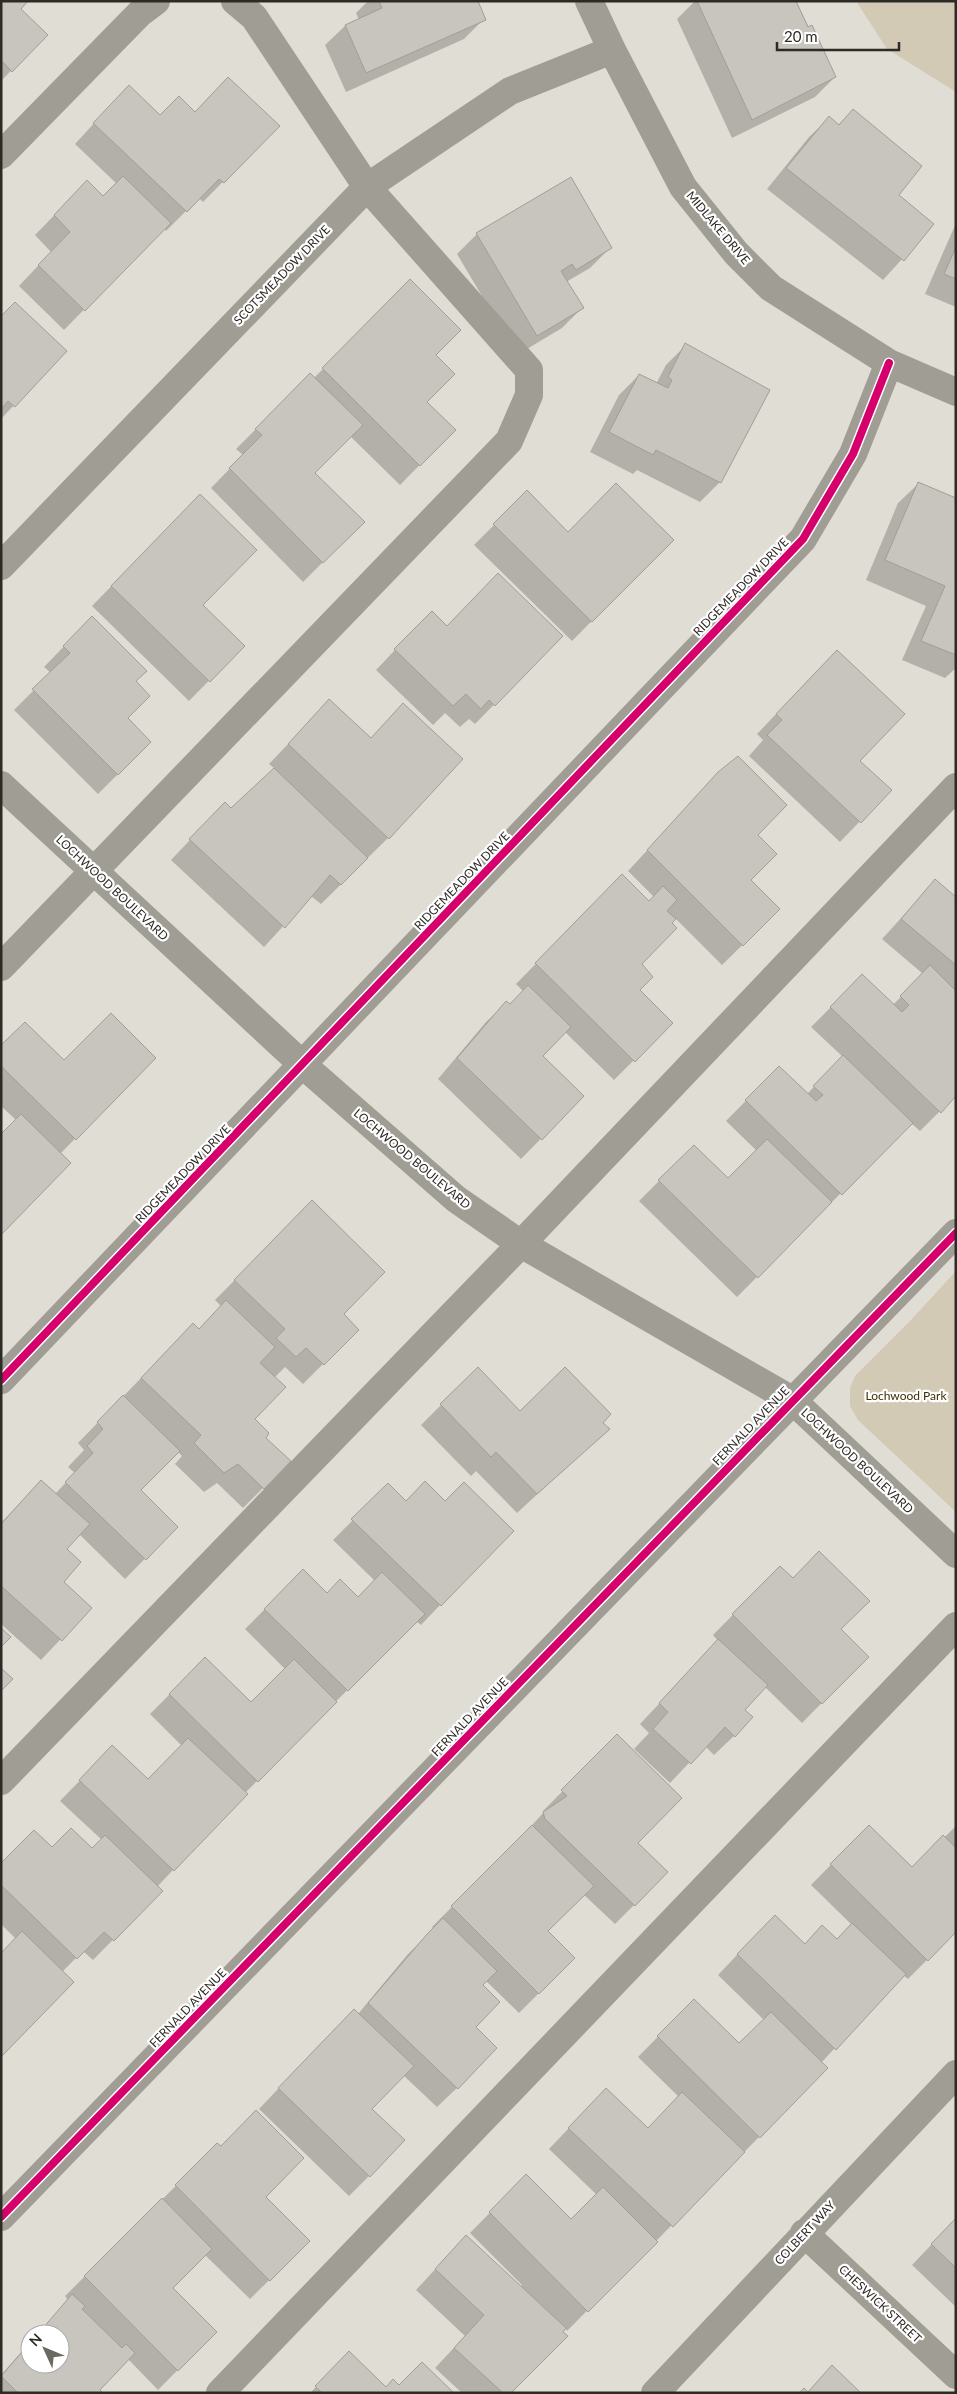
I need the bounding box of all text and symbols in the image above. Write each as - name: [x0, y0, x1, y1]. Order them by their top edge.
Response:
- scale bar: [777, 20, 900, 52]
- text: 20 m: [784, 27, 818, 45]
- street label: MIDLAKE DRIVE: [683, 188, 753, 267]
- street label: SCOTSMEADOW DRIVE: [230, 222, 333, 327]
- street label: RIDGEMEADOW DRIVE: [690, 534, 792, 639]
- street label: RIDGEMEADOW DRIVE: [411, 828, 513, 933]
- street label: LOCHWOOD BOULEVARD: [53, 832, 172, 944]
- street label: LOCHWOOD BOULEVARD: [351, 1105, 474, 1212]
- street label: RIDGEMEADOW DRIVE: [132, 1121, 234, 1226]
- street label: FERNALD AVENUE: [709, 1383, 792, 1468]
- park label: Lochwood Park: [865, 1388, 947, 1403]
- street label: LOCHWOOD BOULEVARD: [798, 1405, 917, 1517]
- street label: FERNALD AVENUE: [428, 1674, 511, 1759]
- street label: FERNALD AVENUE: [146, 1965, 229, 2050]
- street label: COLBERT WAY: [771, 2197, 838, 2268]
- street label: CHESWICK STREET: [836, 2262, 925, 2346]
- north arrow: [20, 2324, 70, 2374]
- text: N: [25, 2330, 45, 2349]

